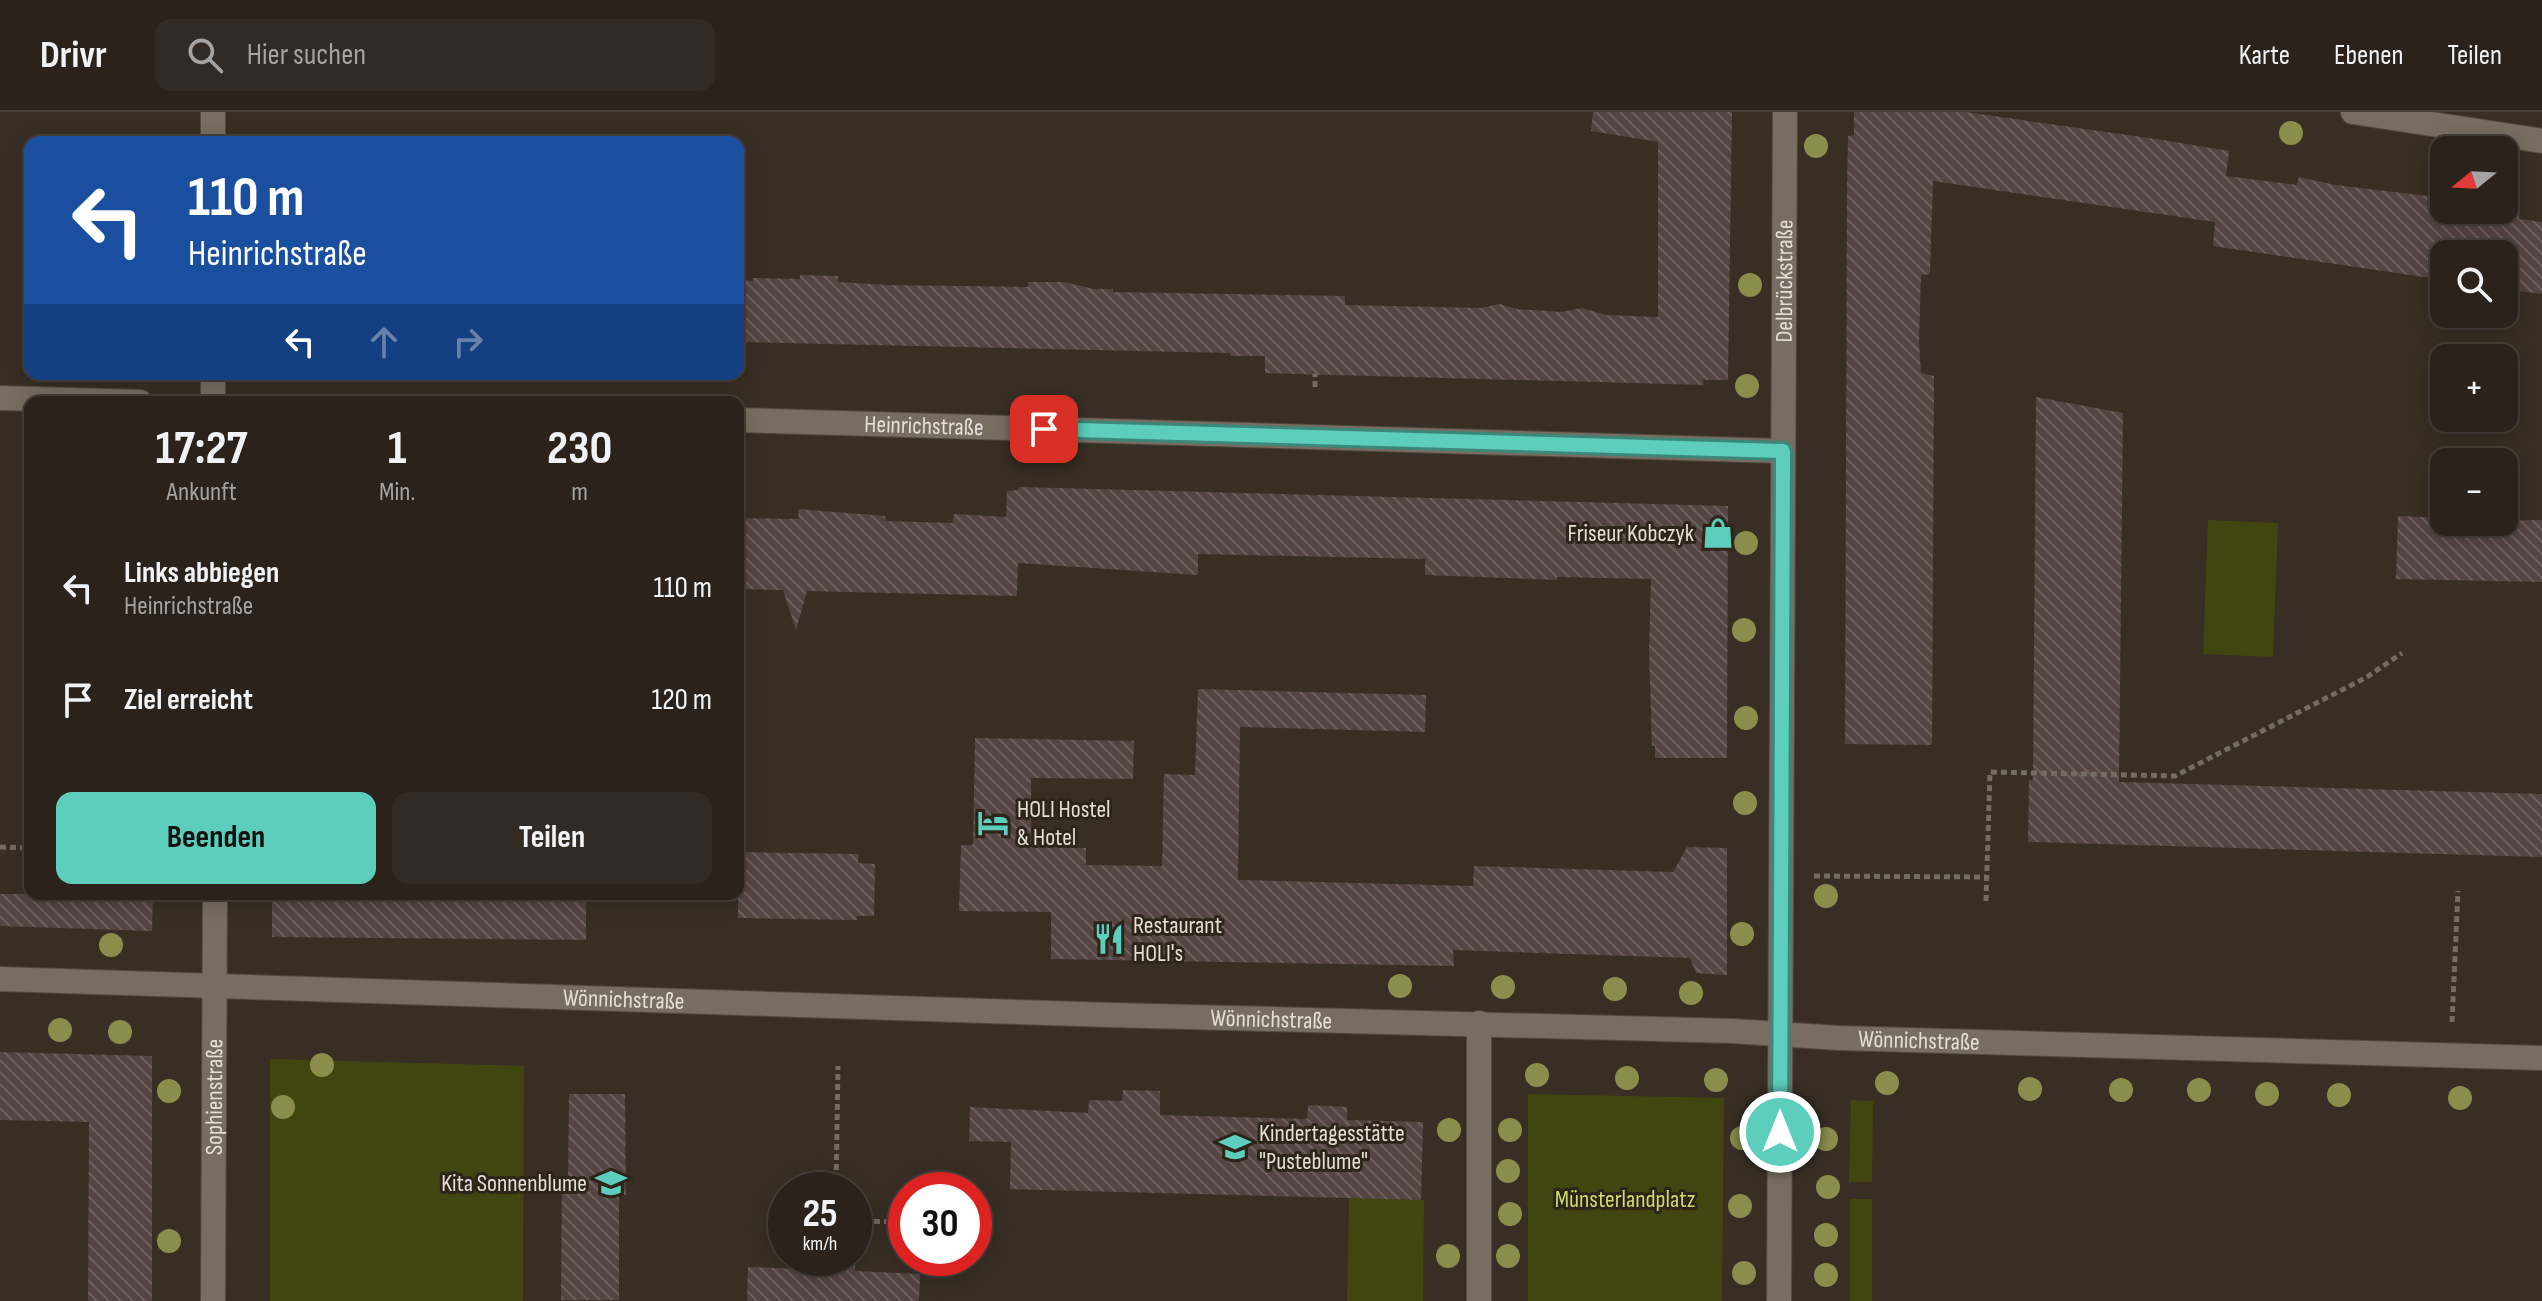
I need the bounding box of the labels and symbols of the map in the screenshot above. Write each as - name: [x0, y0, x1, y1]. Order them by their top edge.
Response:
- north arrow: [2430, 136, 2518, 224]
- street label: Delbrückstraße: [1769, 220, 1799, 342]
- pin: [1010, 395, 1078, 463]
- street label: Heinrichstraße: [864, 409, 984, 442]
- shop icon: Friseur Kobczyk: [1701, 516, 1735, 550]
- place label: Friseur Kobczyk: [1568, 519, 1694, 548]
- place label: HOLI Hostel & Hotel: [1017, 795, 1111, 852]
- hotel icon: HOLI Hostel & Hotel: [976, 806, 1010, 840]
- place label: Restaurant HOLI's: [1133, 911, 1222, 968]
- restaurant icon: Restaurant HOLI's: [1092, 922, 1126, 956]
- street label: Wönnichstraße: [562, 983, 685, 1016]
- street label: Wönnichstraße: [1210, 1003, 1333, 1035]
- street label: Wönnichstraße: [1858, 1024, 1980, 1056]
- street label: Sophienstraße: [199, 1039, 229, 1155]
- position arrow: [1738, 1090, 1822, 1174]
- place label: Kindertagesstätte "Pusteblume": [1259, 1119, 1405, 1176]
- school or university icon: Kindertagesstätte "Pusteblume": [1218, 1130, 1252, 1164]
- school or university icon: Kita Sonnenblume: [594, 1166, 628, 1200]
- place label: Kita Sonnenblume: [441, 1169, 587, 1198]
- speed limit sign: 30: [888, 1172, 992, 1276]
- park label: Münsterlandplatz: [1555, 1185, 1696, 1214]

